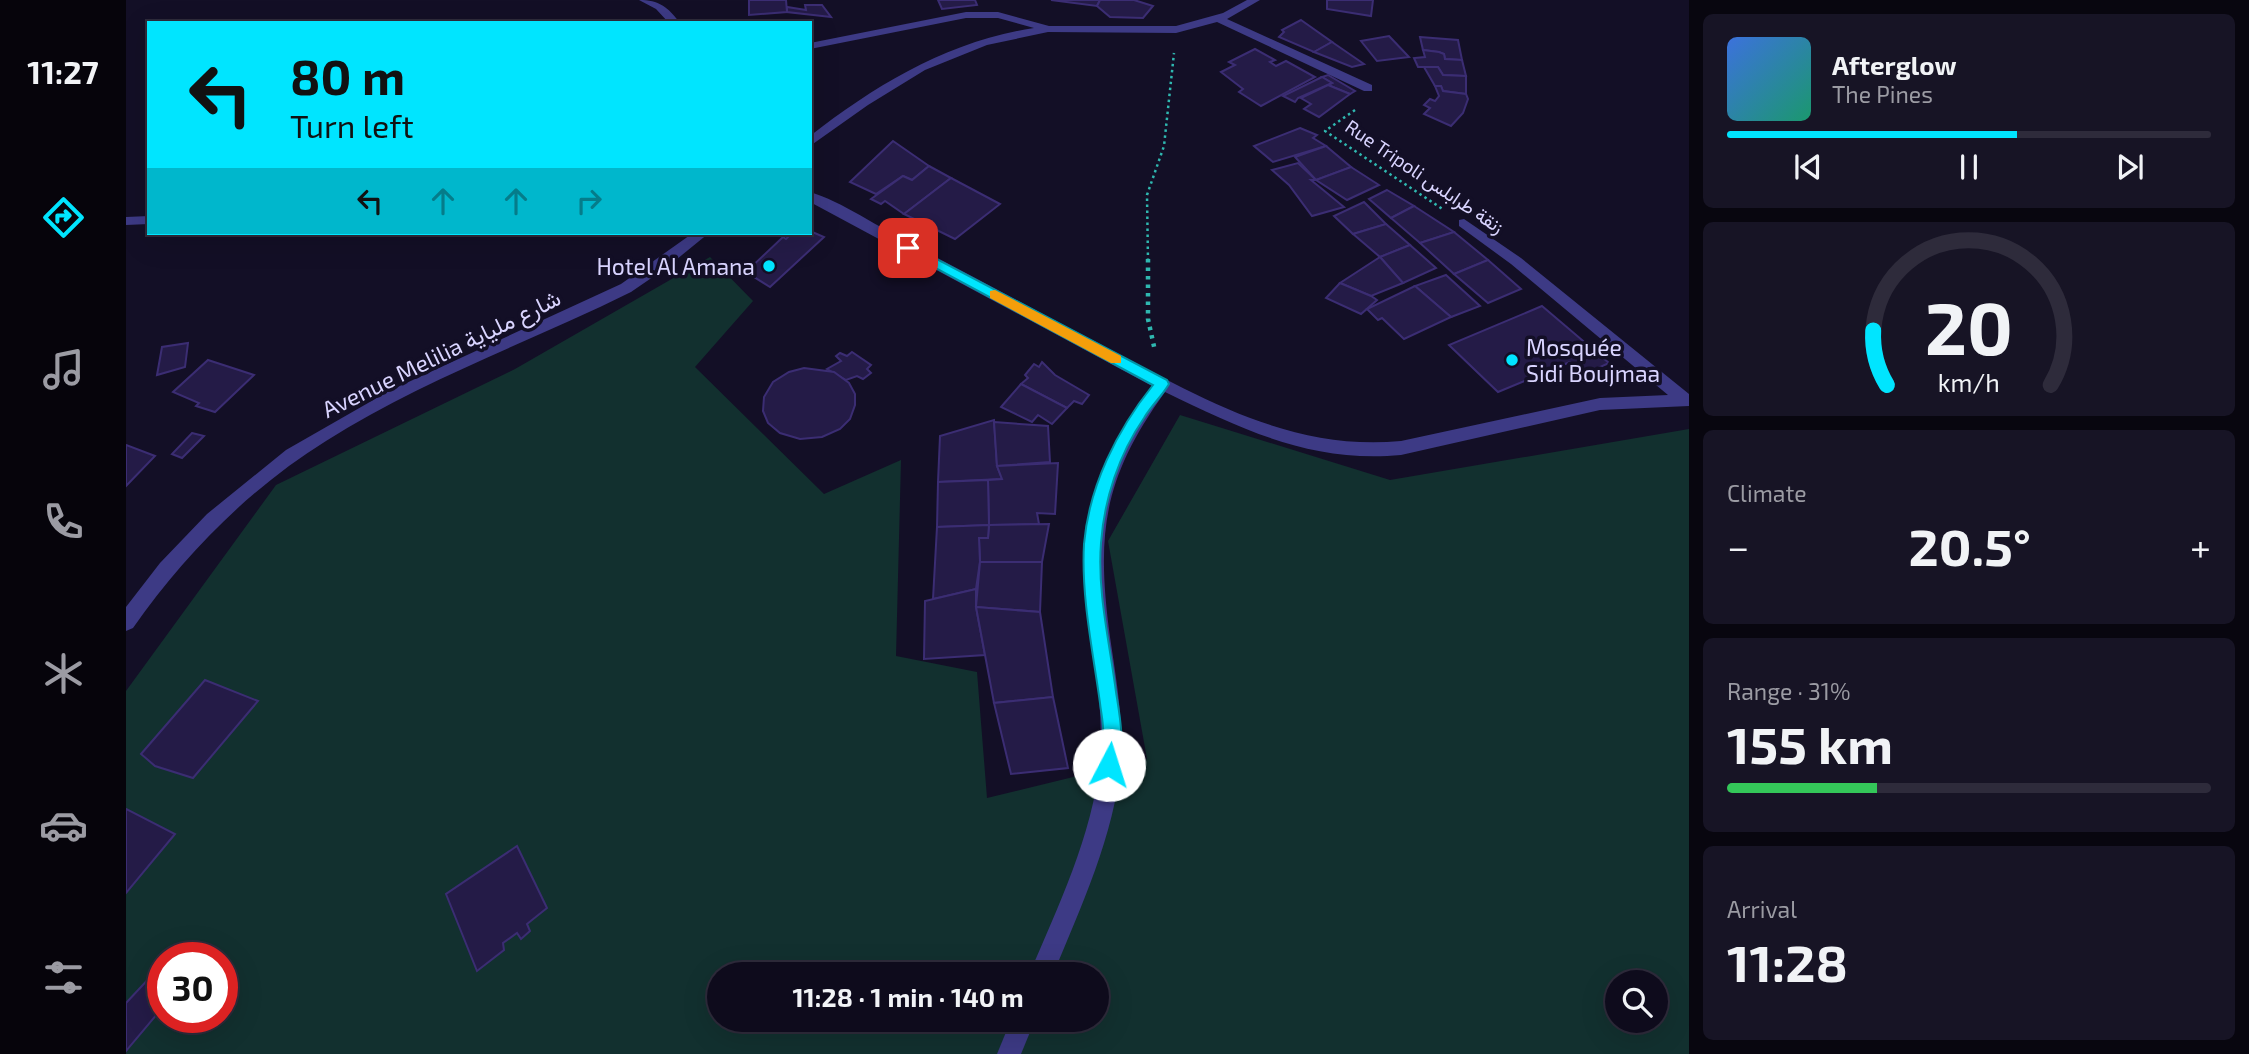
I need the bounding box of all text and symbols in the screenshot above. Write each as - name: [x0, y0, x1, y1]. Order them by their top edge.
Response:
- text: 80 m: [290, 46, 405, 105]
- icon: left: [175, 49, 266, 140]
- text: Afterglow: [1832, 49, 1957, 80]
- text: 11:27: [27, 52, 99, 90]
- text: The Pines: [1832, 80, 1933, 108]
- text: Turn left: [290, 106, 414, 144]
- street label: Rue Tripoli زنقة طرابلس: [1341, 114, 1509, 239]
- icon: previous: [1789, 148, 1827, 186]
- icon: pause: [1950, 148, 1988, 186]
- icon: next: [2111, 148, 2149, 186]
- icon: left: [351, 182, 389, 220]
- icon: ahead: [424, 182, 462, 220]
- icon: ahead: [497, 182, 535, 220]
- icon: right: [570, 182, 608, 220]
- icon: directions: [39, 193, 88, 242]
- pin: [878, 218, 938, 278]
- icon: arrive: [889, 229, 927, 267]
- place label: Hotel Al Amana: [596, 252, 755, 280]
- marker: Hotel Al Amana: [761, 258, 777, 274]
- text: 20: [1925, 282, 2013, 370]
- street label: Avenue Melilia شارع ملياية: [317, 283, 566, 426]
- place label: Mosquée Sidi Boujmaa: [1526, 333, 1660, 387]
- icon: music: [39, 345, 88, 394]
- marker: Mosquée Sidi Boujmaa: [1504, 352, 1520, 368]
- text: km/h: [1938, 367, 2000, 397]
- text: Climate: [1727, 479, 1807, 507]
- icon: phone: [39, 497, 88, 546]
- text: 20.5°: [1908, 514, 2031, 576]
- text: −: [1727, 523, 1749, 569]
- text: +: [2190, 523, 2211, 569]
- icon: climate: [39, 649, 88, 698]
- text: Range · 31%: [1727, 677, 1851, 705]
- text: 155 km: [1727, 712, 1893, 774]
- position arrow: [1072, 728, 1146, 802]
- icon: car: [39, 801, 88, 850]
- text: Arrival: [1727, 895, 1797, 923]
- text: 11:28: [1727, 930, 1848, 992]
- speed limit sign: 30: [147, 942, 238, 1033]
- icon: filters: [39, 953, 88, 1002]
- map controls: [1605, 970, 1668, 1033]
- button: search: [1605, 970, 1668, 1033]
- text: 11:28 · 1 min · 140 m: [792, 981, 1024, 1012]

